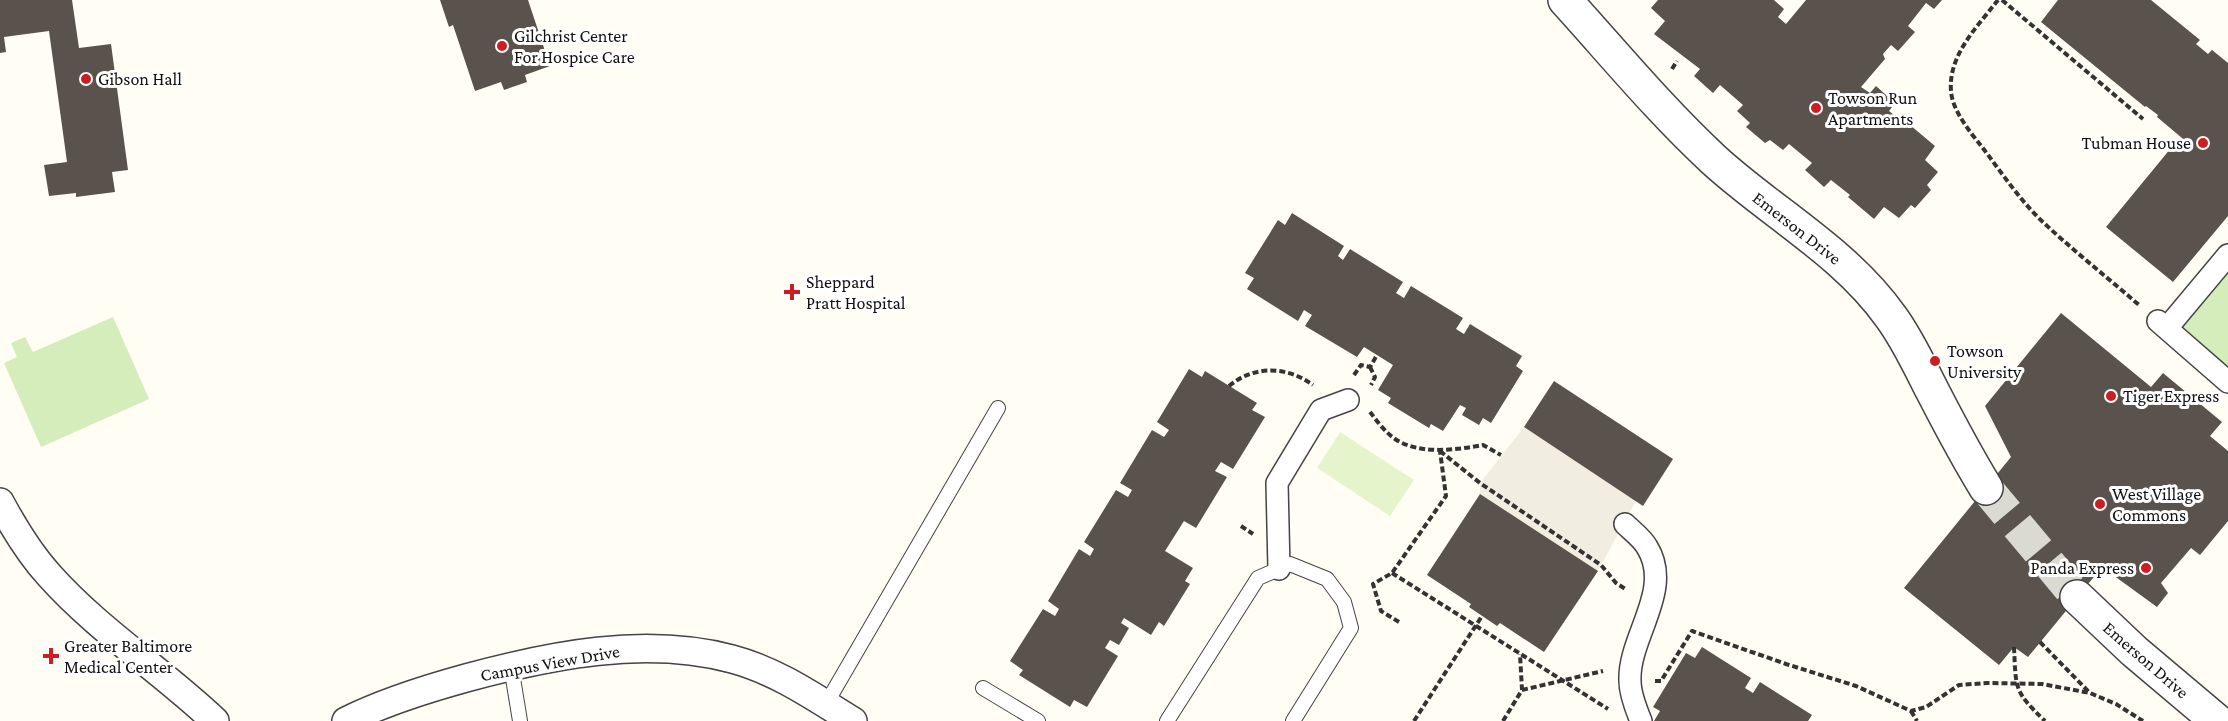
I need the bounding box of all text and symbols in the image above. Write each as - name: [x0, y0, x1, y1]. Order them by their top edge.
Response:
- place label: Gilchrist Center For Hospice Care: [514, 26, 635, 67]
- marker: Gilchrist Center For Hospice Care: [495, 39, 509, 53]
- place label: Gibson Hall: [98, 69, 182, 89]
- marker: Gibson Hall: [79, 72, 93, 86]
- place label: Towson Run Apartments: [1828, 88, 1917, 129]
- marker: Towson Run Apartments: [1809, 101, 1823, 115]
- place label: Tubman House: [2081, 133, 2191, 153]
- marker: Tubman House: [2196, 136, 2210, 150]
- street label: Emerson Drive: [1749, 187, 1845, 269]
- place label: Sheppard Pratt Hospital: [806, 272, 906, 313]
- marker: Sheppard Pratt Hospital: [783, 283, 801, 301]
- place label: Towson University: [1947, 341, 2022, 382]
- marker: Towson University: [1928, 354, 1942, 368]
- place label: Tiger Express: [2123, 386, 2219, 406]
- marker: Tiger Express: [2104, 389, 2118, 403]
- place label: West Village Commons: [2112, 484, 2201, 525]
- marker: West Village Commons: [2093, 497, 2107, 511]
- place label: Panda Express: [2031, 558, 2134, 578]
- marker: Panda Express: [2139, 561, 2153, 575]
- street label: Emerson Drive: [2099, 617, 2193, 703]
- place label: Greater Baltimore Medical Center: [64, 636, 192, 677]
- street label: Campus View Drive: [479, 641, 621, 685]
- marker: Greater Baltimore Medical Center: [42, 647, 60, 665]

